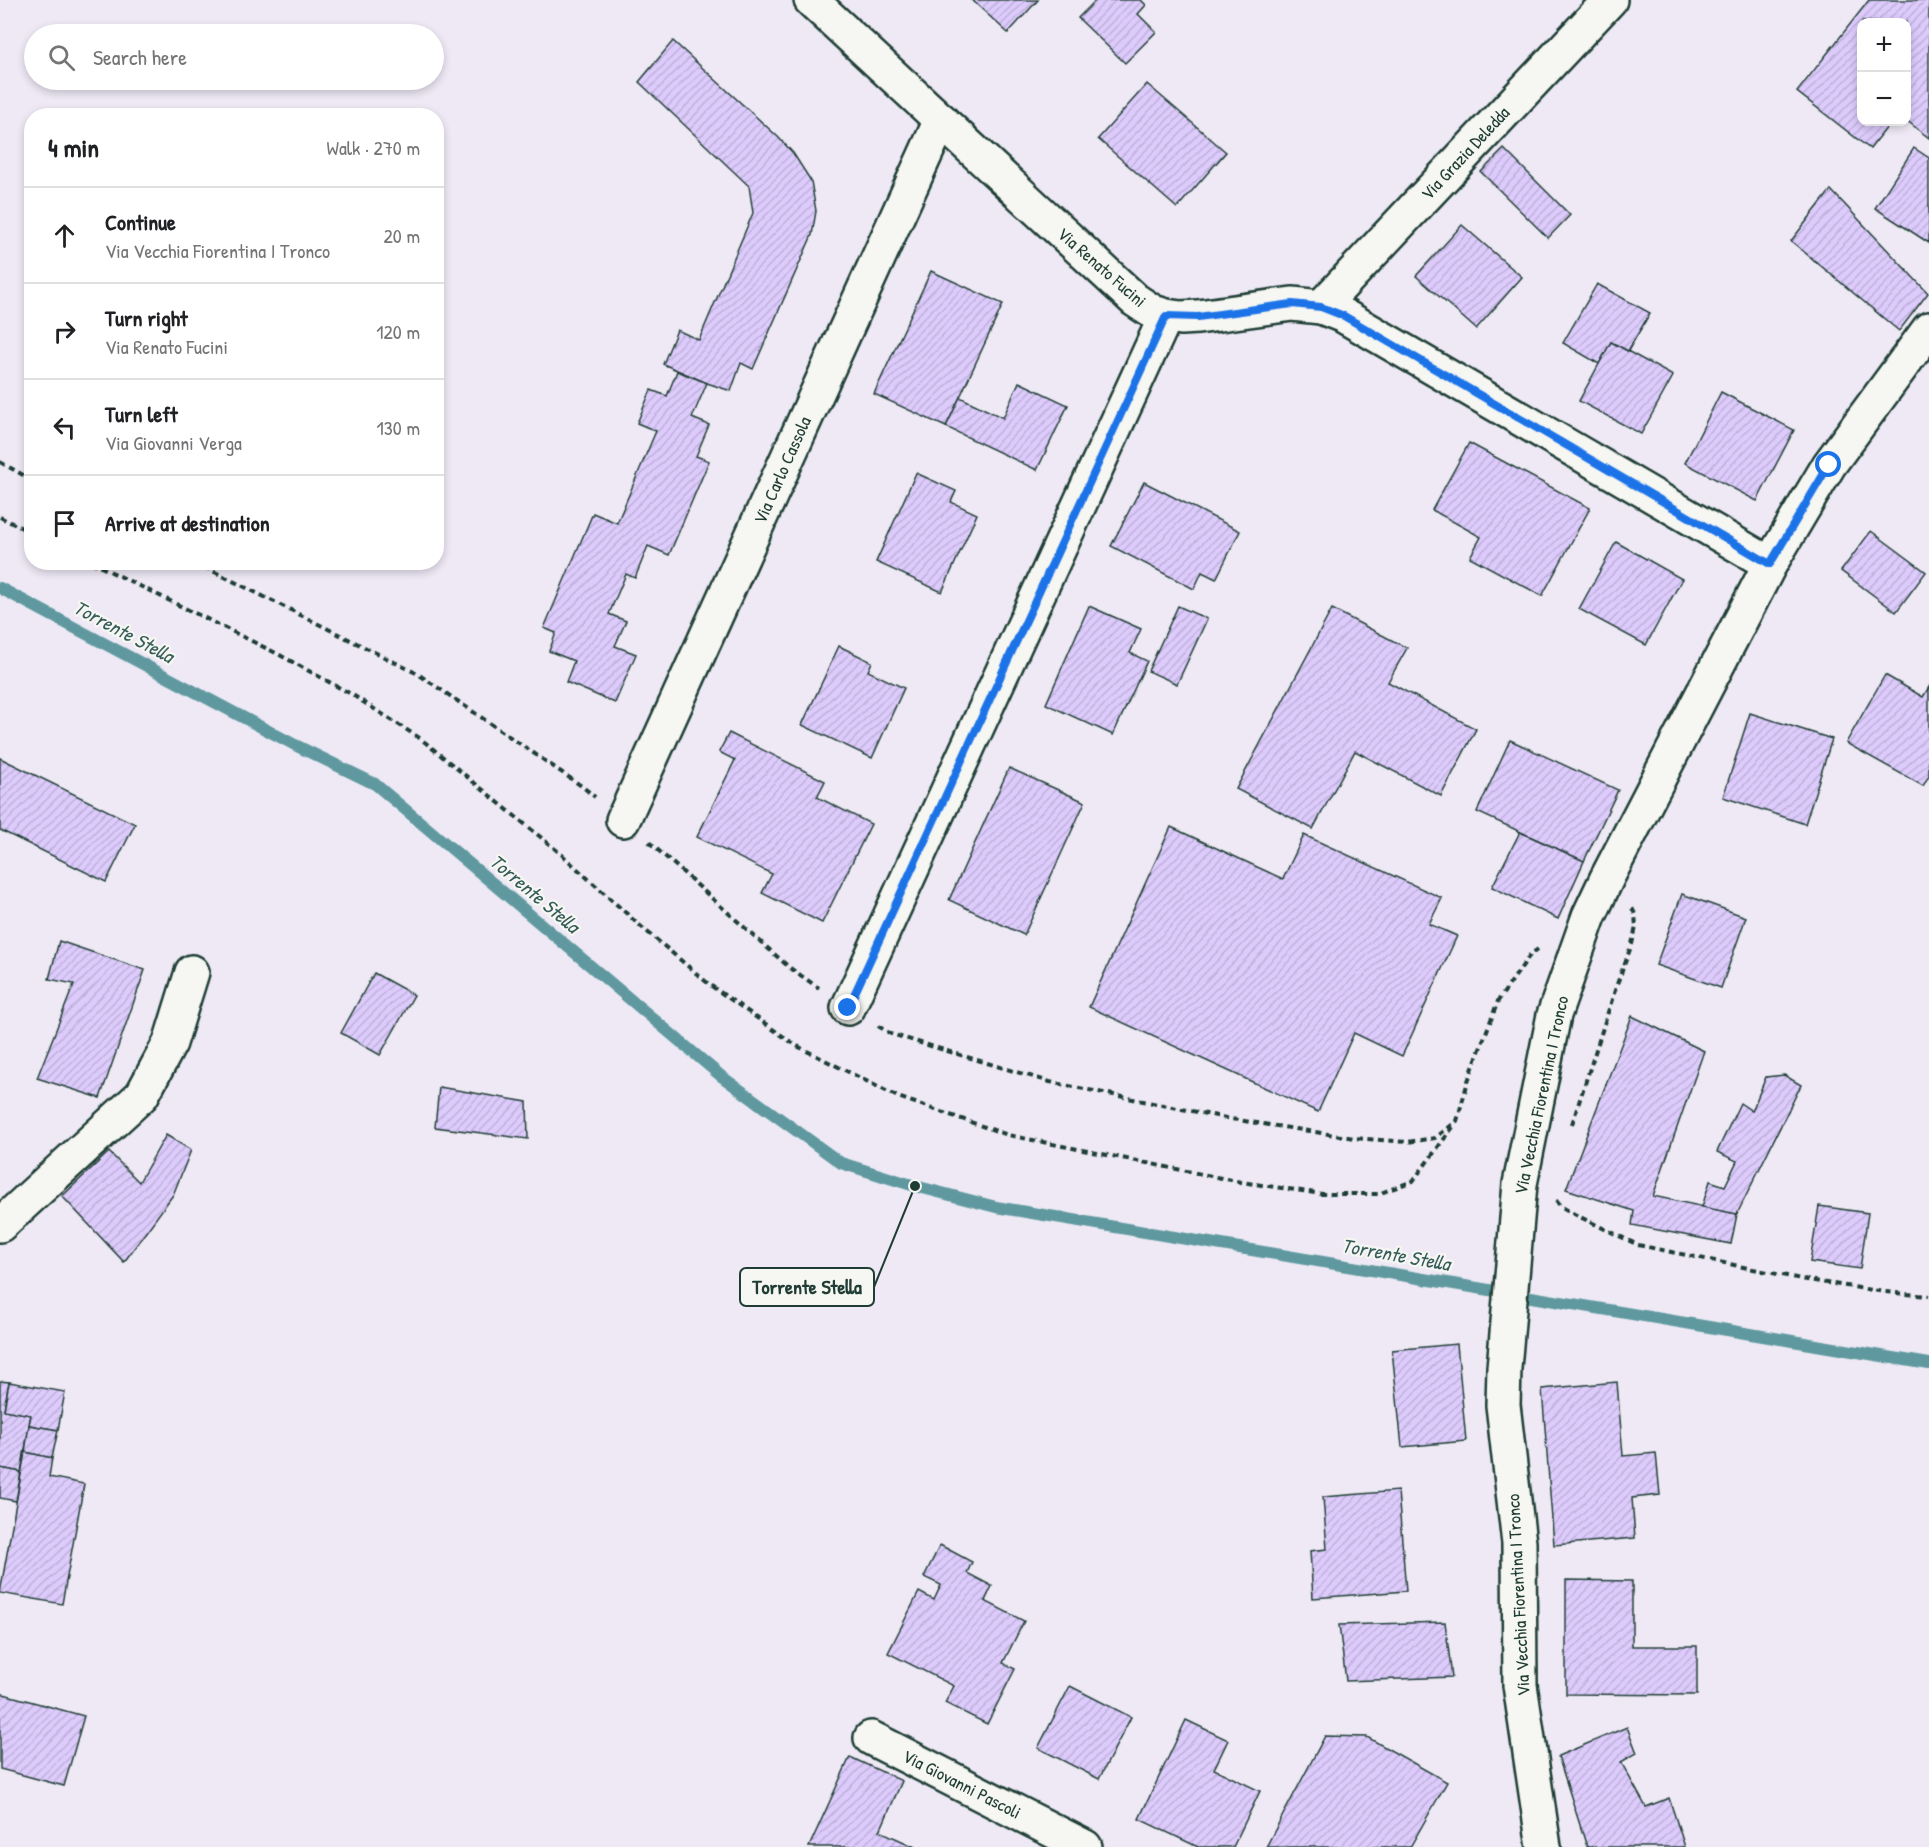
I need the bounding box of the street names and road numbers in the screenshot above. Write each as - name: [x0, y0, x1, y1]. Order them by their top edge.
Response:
- street label: Via Grazia Deledda: [1415, 101, 1515, 205]
- street label: Via Renato Fucini: [1052, 221, 1152, 313]
- street label: Via Carlo Cassola: [747, 412, 817, 528]
- street label: Via Vecchia Fiorentina I Tronco: [1508, 993, 1574, 1197]
- street label: Via Vecchia Fiorentina I Tronco: [1500, 1493, 1536, 1697]
- street label: Via Giovanni Pascoli: [899, 1743, 1025, 1825]

